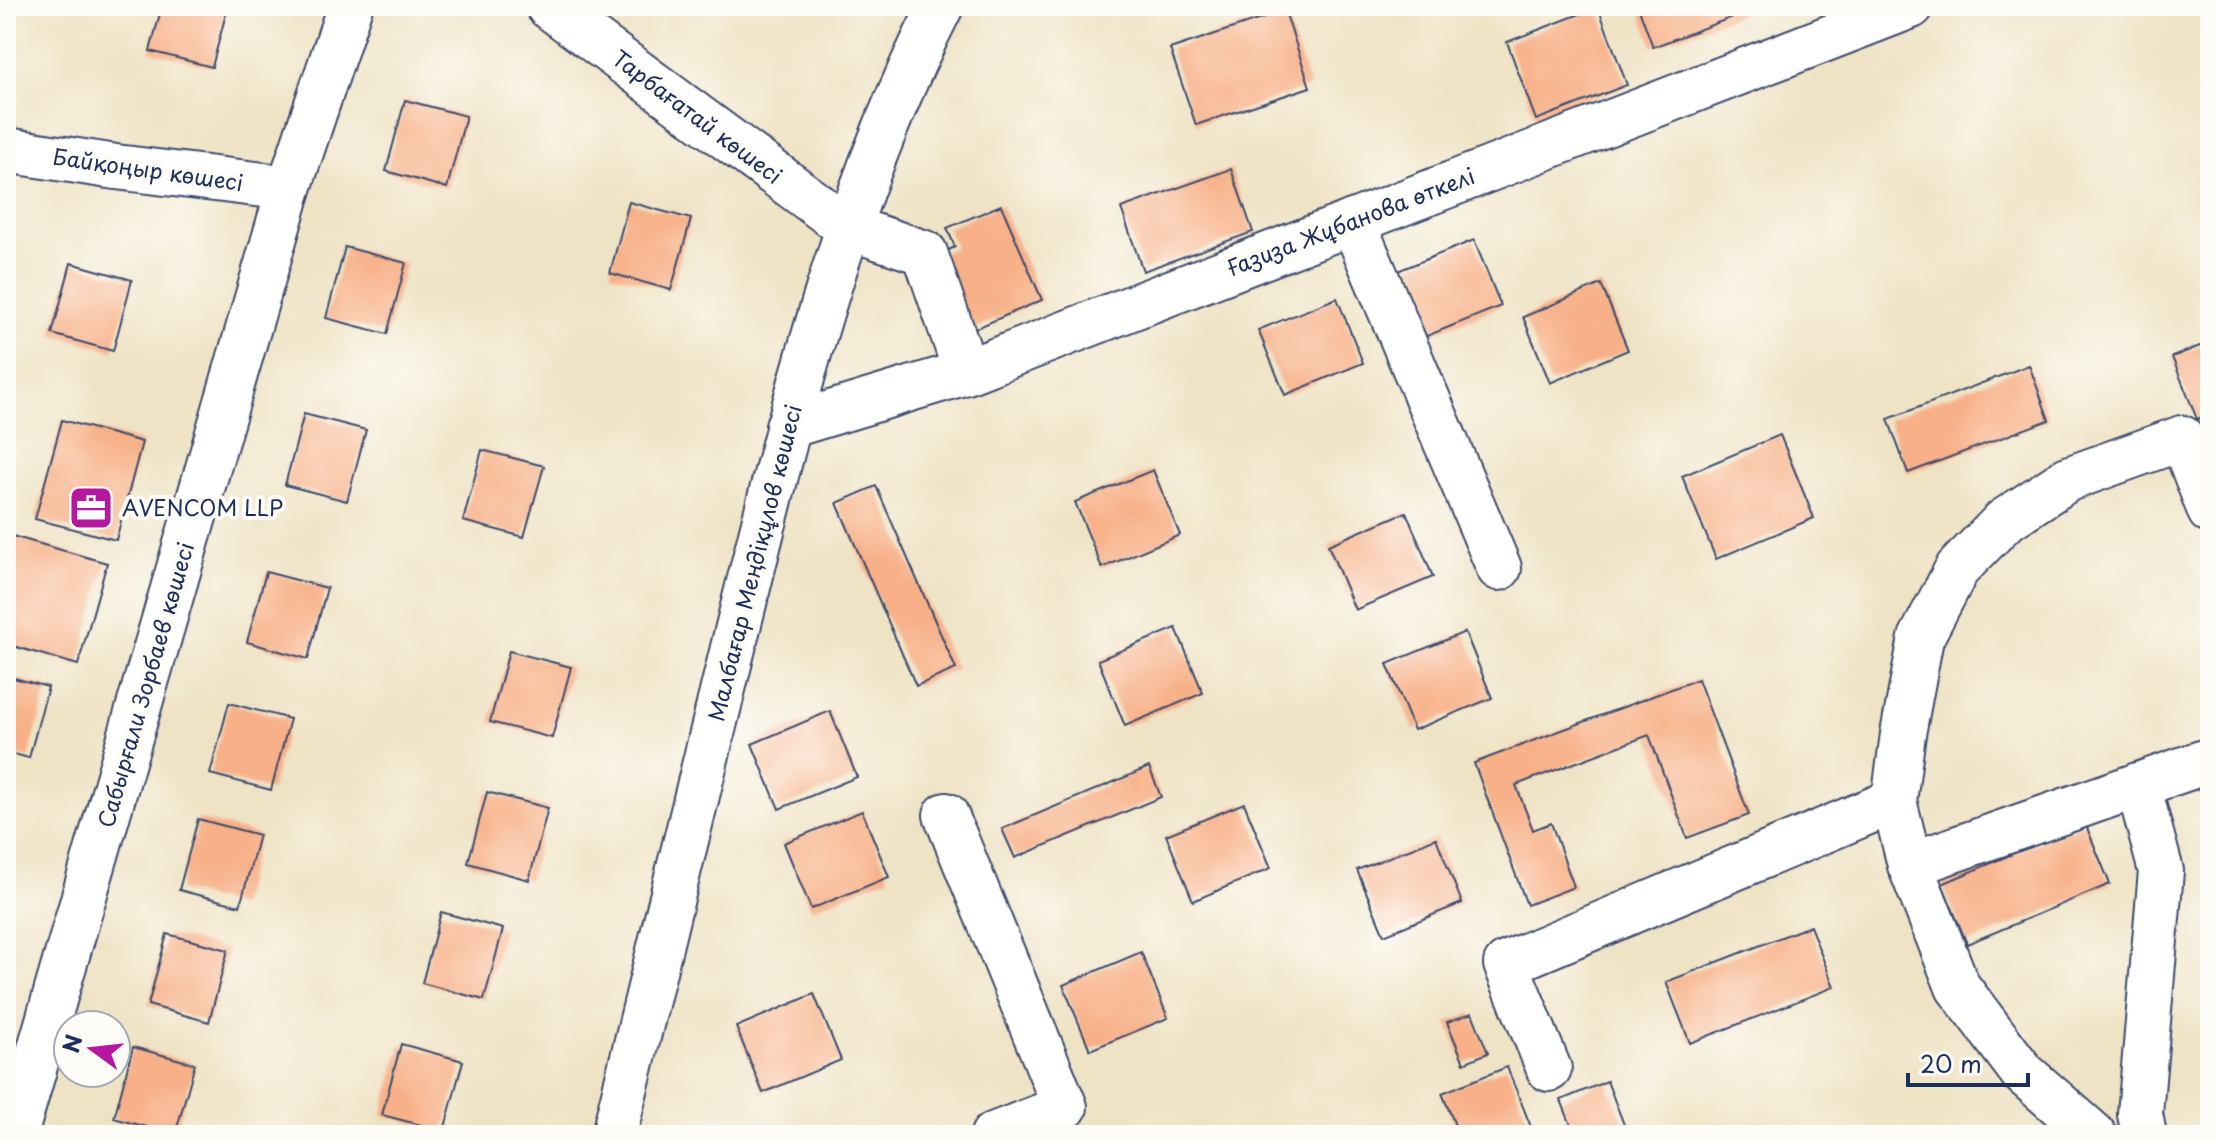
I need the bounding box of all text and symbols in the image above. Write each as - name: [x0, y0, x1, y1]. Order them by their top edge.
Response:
- street label: Тарбағатай көшесi: [606, 41, 790, 191]
- street label: Байқоңыр көшесi: [51, 139, 245, 198]
- street label: Ғазиза Жұбанова өткелі: [1222, 158, 1479, 283]
- street label: Малбағар Меңдіқұлов көшесі: [698, 401, 809, 725]
- office icon: AVENCOM LLP: [67, 484, 115, 532]
- place label: AVENCOM LLP: [122, 490, 283, 523]
- street label: Сабырғали Зорбаев көшесі: [88, 538, 201, 831]
- north arrow: [52, 1009, 132, 1089]
- text: N: [53, 1031, 89, 1056]
- scale bar: [1908, 1037, 2028, 1087]
- text: 20 m: [1920, 1045, 1982, 1081]

